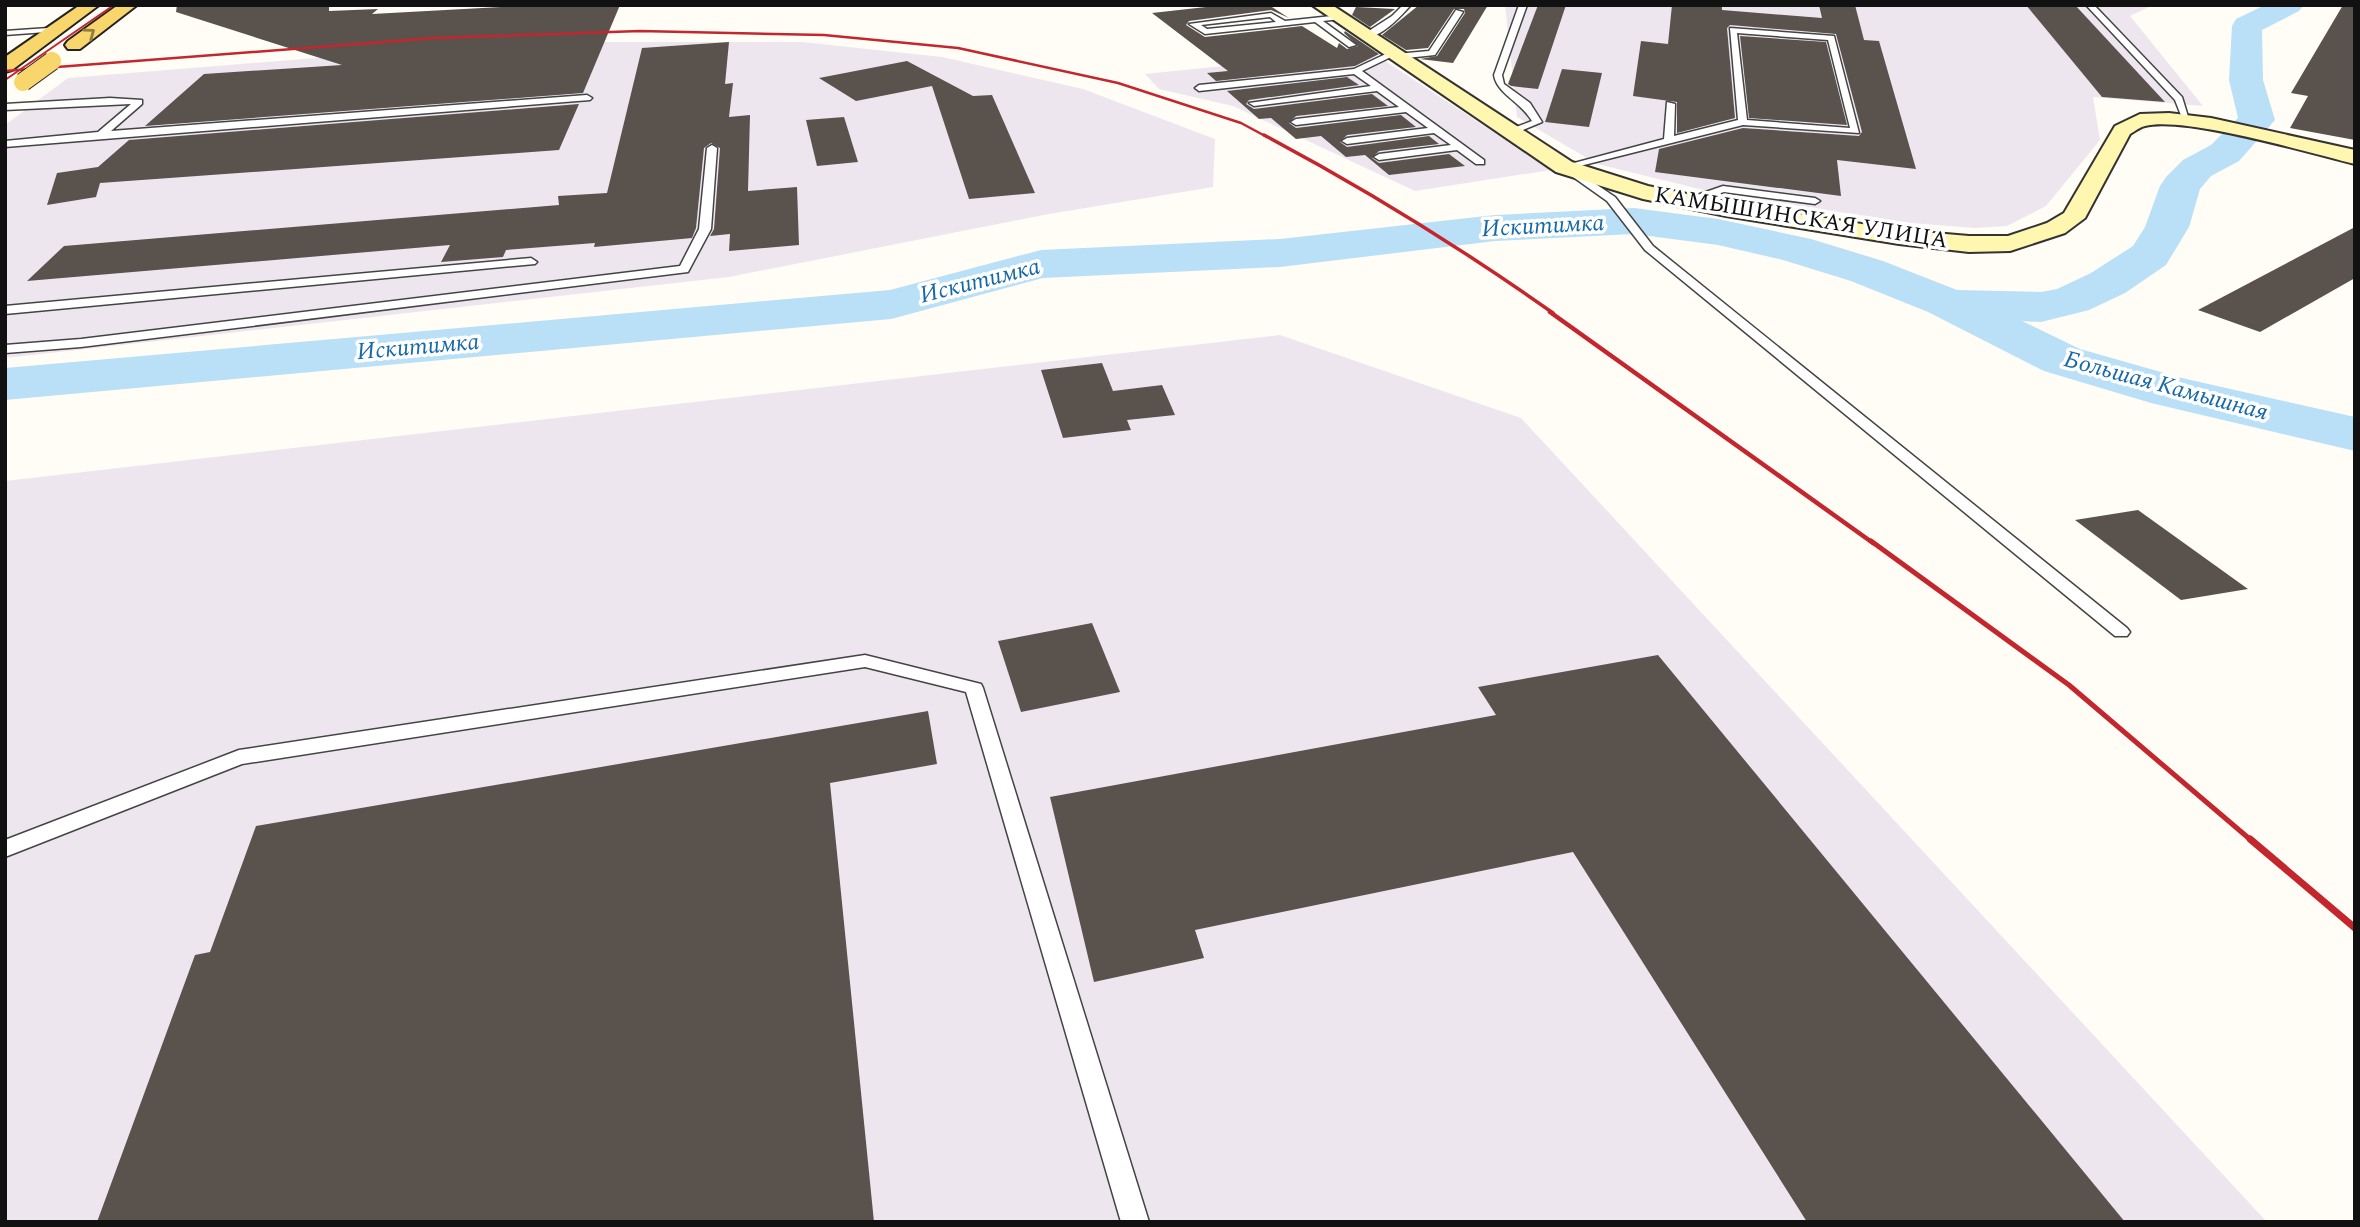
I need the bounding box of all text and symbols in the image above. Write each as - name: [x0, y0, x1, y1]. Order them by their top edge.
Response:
- one-way arrow: [82, 29, 95, 41]
- street label: КАМЫШИНСКАЯ УЛИЦА: [1652, 178, 1950, 258]
- water label: Искитимка: [1481, 205, 1605, 247]
- water label: Искитимка: [916, 249, 1044, 313]
- water label: Искитимка: [355, 324, 481, 370]
- water label: Большая Камышная: [2060, 341, 2273, 431]

